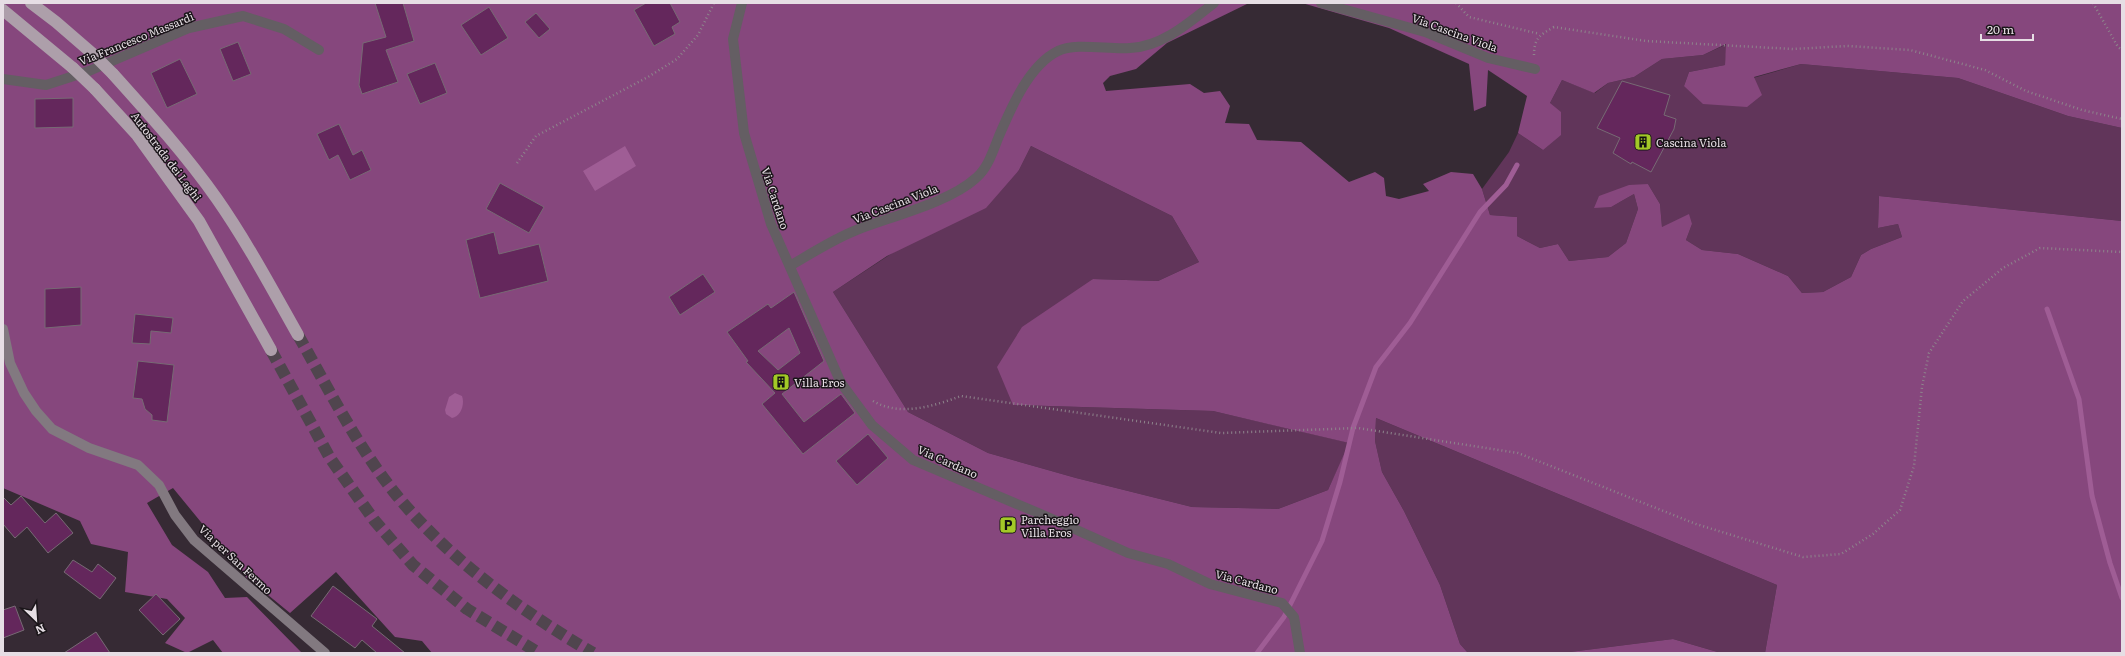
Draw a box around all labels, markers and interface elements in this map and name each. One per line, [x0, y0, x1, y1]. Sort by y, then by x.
street label: Via Francesco Massardi [76, 8, 196, 68]
street label: Via Cascina Viola [1410, 9, 1500, 55]
scale bar [1981, 16, 2033, 42]
text: 20 m [1987, 20, 2014, 38]
street label: Autostrada dei Laghi [128, 108, 206, 204]
building icon: Cascina Viola [1633, 132, 1653, 152]
place label: Cascina Viola [1656, 134, 1727, 150]
street label: Via Cardano [758, 165, 794, 231]
street label: Via Cascina Viola [850, 179, 940, 227]
building icon: Villa Eros [771, 372, 791, 392]
place label: Villa Eros [794, 374, 845, 390]
street label: Via Cardano [915, 441, 981, 481]
place label: Parcheggio Villa Eros [1021, 511, 1079, 540]
parking icon: Parcheggio Villa Eros [998, 515, 1018, 535]
street label: Via per San Fermo [196, 521, 276, 597]
street label: Via Cardano [1214, 565, 1280, 597]
north arrow [16, 600, 56, 640]
text: N [33, 621, 48, 639]

